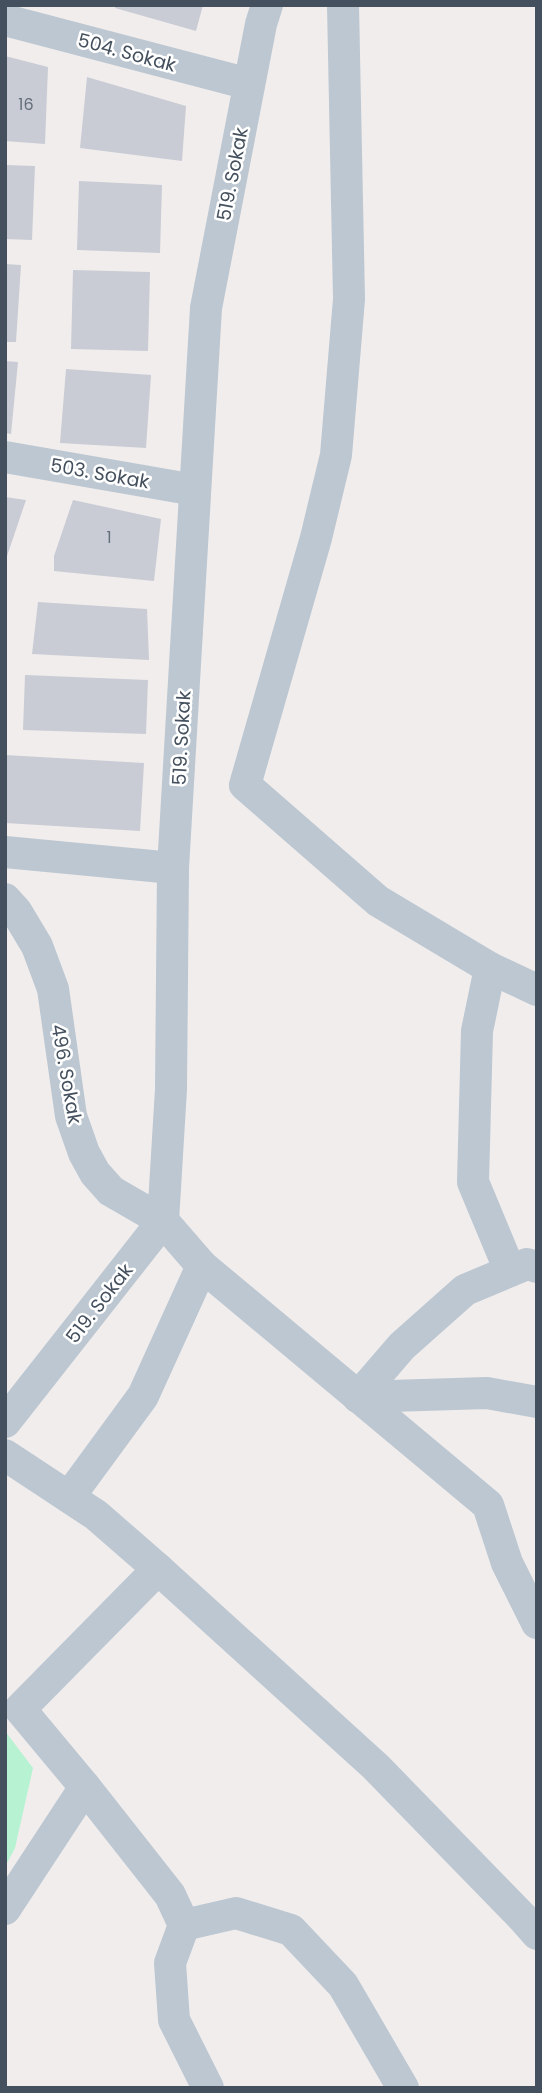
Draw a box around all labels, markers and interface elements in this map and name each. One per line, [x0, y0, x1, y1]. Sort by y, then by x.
street label: 504. Sokak [75, 26, 179, 79]
house number: 16 [18, 93, 34, 116]
street label: 519. Sokak [210, 125, 255, 223]
street label: 503. Sokak [48, 452, 152, 495]
house number: 1 [106, 526, 112, 549]
street label: 519. Sokak [166, 690, 197, 786]
street label: 496. Sokak [44, 1022, 89, 1126]
street label: 519. Sokak [60, 1257, 139, 1349]

